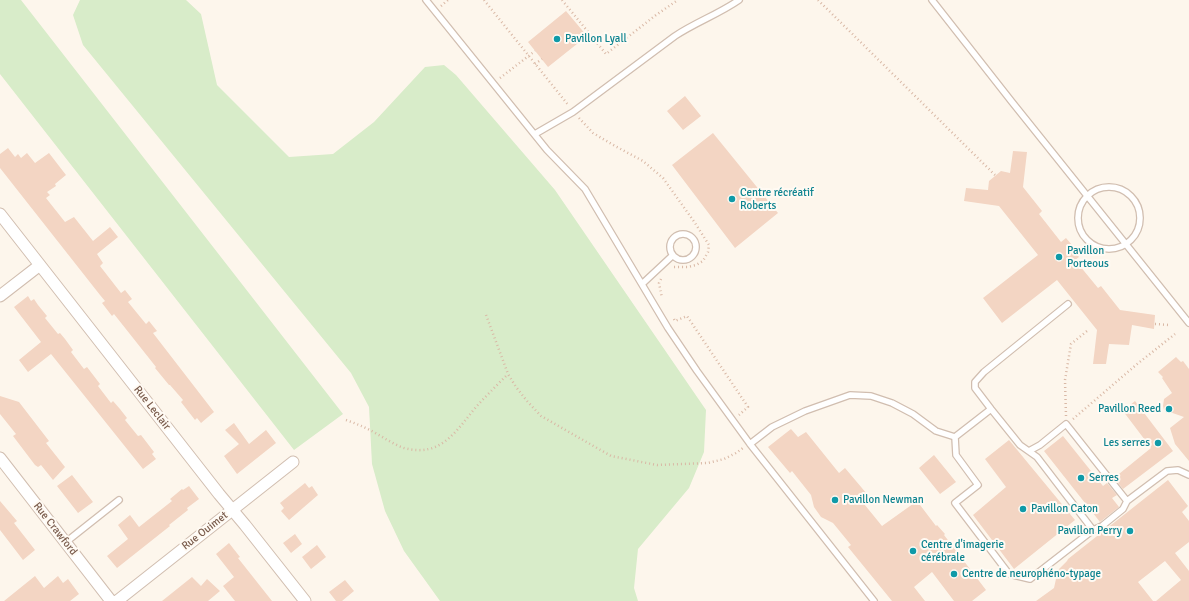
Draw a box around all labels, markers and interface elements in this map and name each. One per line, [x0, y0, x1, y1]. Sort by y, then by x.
place label: Pavillon Lyall [565, 32, 627, 46]
marker: Pavillon Lyall [552, 34, 562, 44]
place label: Centre récréatif Roberts [740, 186, 814, 212]
marker: Centre récréatif Roberts [727, 194, 737, 204]
place label: Pavillon Porteous [1067, 244, 1109, 270]
marker: Pavillon Porteous [1054, 252, 1064, 262]
street label: Rue Leclair [131, 383, 173, 433]
place label: Pavillon Reed [1098, 402, 1161, 416]
marker: Pavillon Reed [1164, 404, 1174, 414]
place label: Les serres [1103, 436, 1150, 450]
marker: Les serres [1153, 438, 1163, 448]
place label: Serres [1089, 471, 1119, 485]
marker: Serres [1076, 473, 1086, 483]
place label: Pavillon Newman [843, 493, 924, 507]
marker: Pavillon Newman [830, 495, 840, 505]
street label: Rue Crawford [30, 500, 80, 558]
place label: Pavillon Caton [1031, 502, 1098, 516]
marker: Pavillon Caton [1018, 504, 1028, 514]
street label: Rue Ouimet [179, 509, 231, 553]
place label: Pavillon Perry [1057, 524, 1122, 538]
marker: Pavillon Perry [1125, 526, 1135, 536]
place label: Centre d'imagerie cérébrale [921, 538, 1004, 564]
marker: Centre d'imagerie cérébrale [908, 546, 918, 556]
place label: Centre de neurophéno-typage [962, 567, 1101, 581]
marker: Centre de neurophéno-typage [949, 569, 959, 579]

